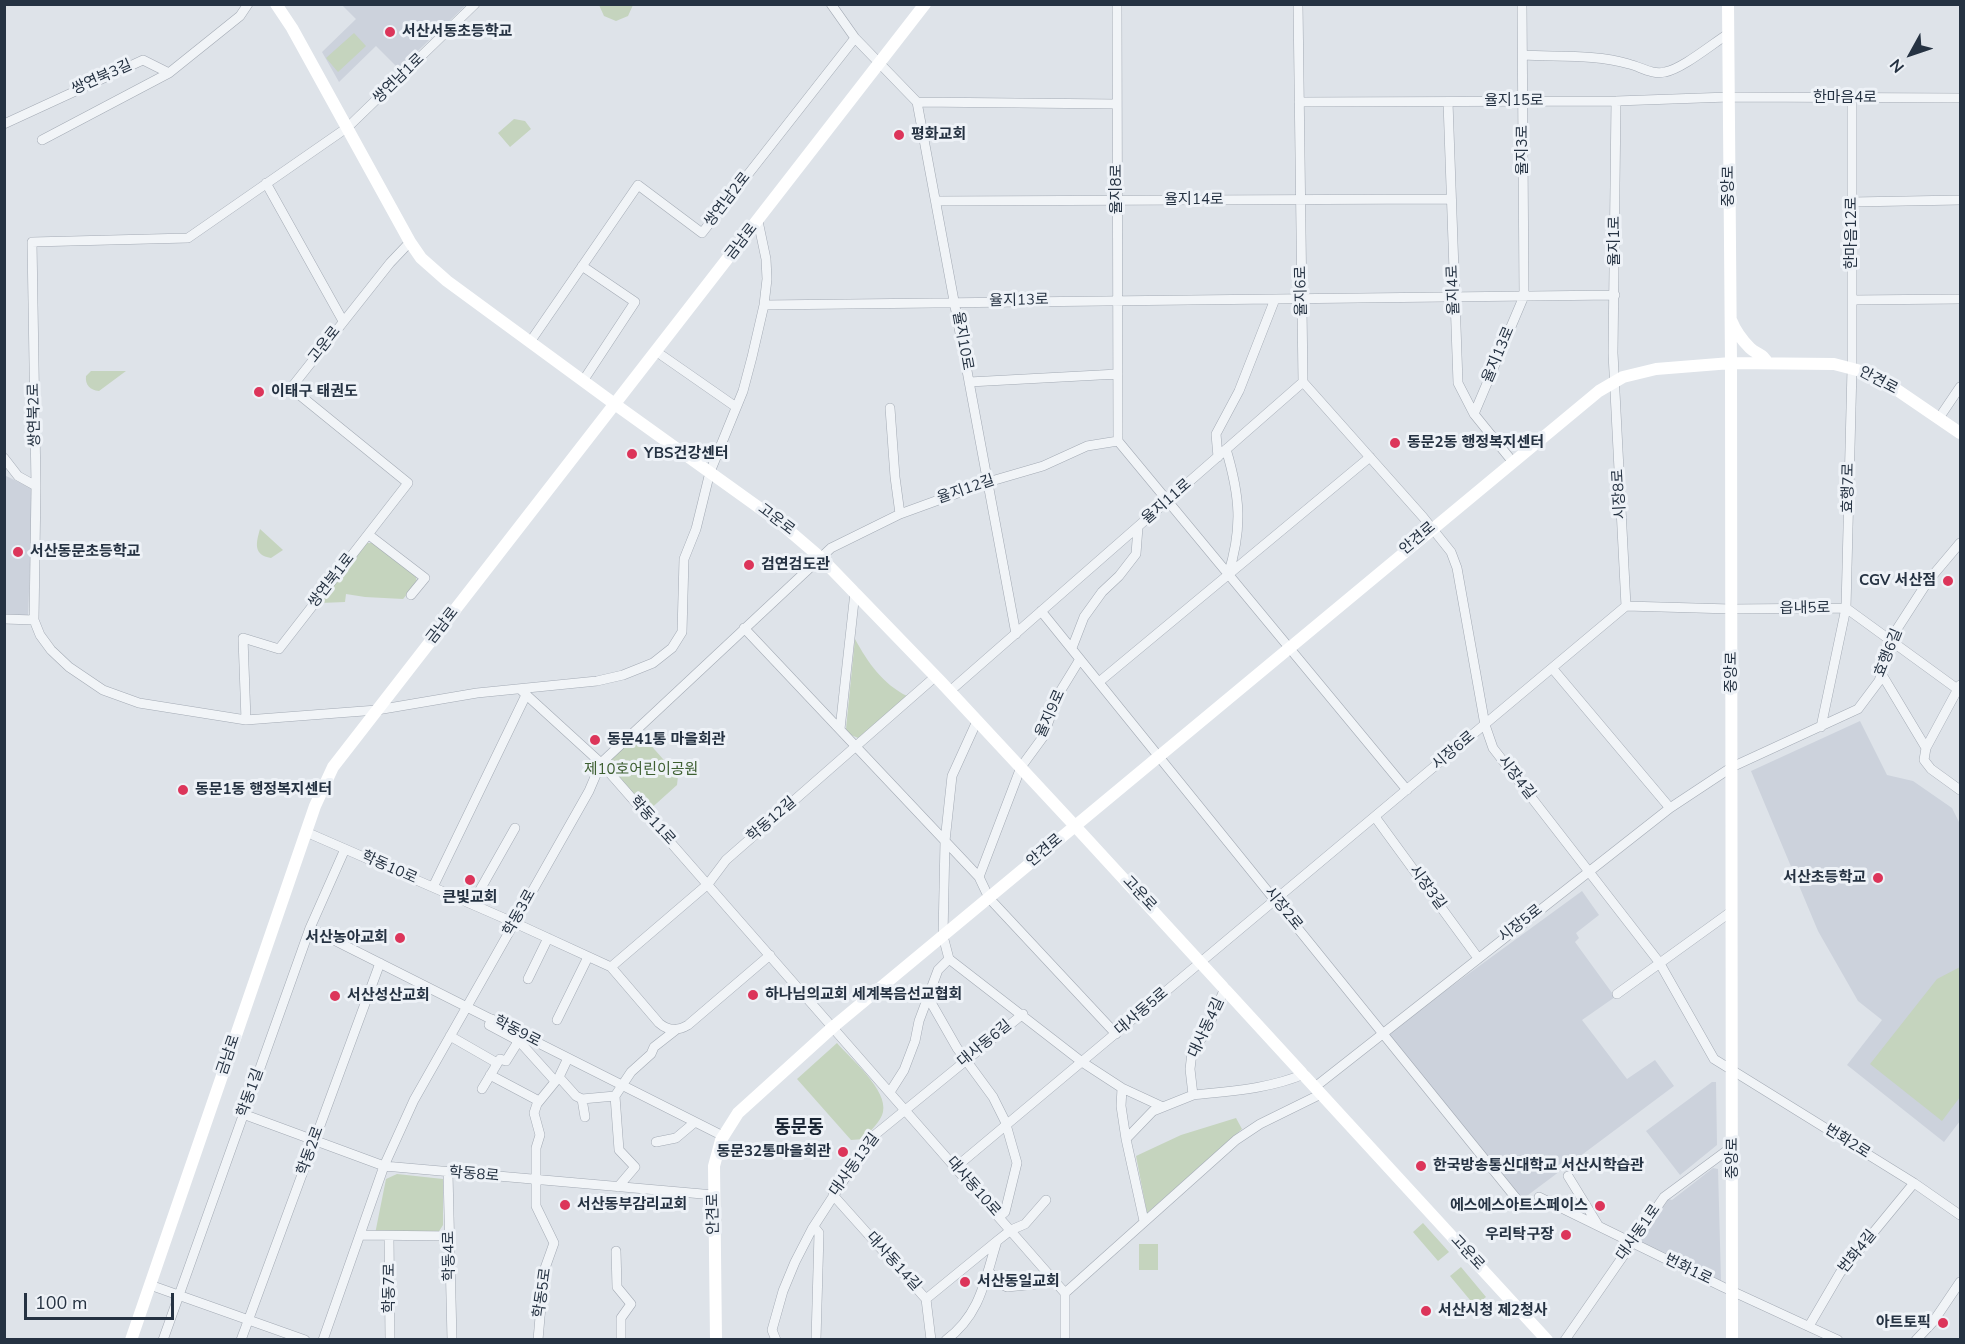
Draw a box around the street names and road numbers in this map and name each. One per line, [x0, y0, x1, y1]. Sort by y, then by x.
street label: 쌍연남1로 [370, 50, 428, 108]
street label: 쌍연북3길 [69, 57, 135, 99]
street label: 한마음4로 [1813, 89, 1877, 107]
street label: 율지15로 [1484, 92, 1544, 110]
street label: 율지3로 [1514, 125, 1532, 175]
street label: 율지8로 [1108, 164, 1126, 214]
street label: 중앙로 [1720, 165, 1738, 207]
street label: 쌍연남2로 [701, 169, 755, 231]
street label: 율지14로 [1164, 191, 1224, 209]
street label: 한마음12로 [1843, 196, 1861, 270]
street label: 율지1로 [1606, 216, 1624, 266]
street label: 금남로 [722, 220, 762, 264]
street label: 율지4로 [1444, 265, 1464, 315]
street label: 율지6로 [1293, 266, 1311, 316]
street label: 율지13로 [989, 291, 1049, 311]
street label: 율지10로 [948, 310, 976, 372]
street label: 고운로 [305, 323, 345, 367]
street label: 율지13로 [1479, 324, 1519, 386]
street label: 안견로 [1855, 363, 1901, 399]
street label: 쌍연북2로 [25, 383, 45, 447]
street label: 효행7로 [1840, 463, 1858, 513]
street label: 시장8로 [1610, 468, 1630, 520]
street label: 율지12길 [935, 472, 997, 508]
street label: 율지11로 [1139, 476, 1195, 528]
street label: 고운로 [754, 500, 798, 540]
street label: 안견로 [1396, 519, 1440, 559]
street label: 쌍연북1로 [305, 550, 359, 612]
street label: 읍내5로 [1780, 600, 1830, 618]
street label: 금남로 [423, 604, 463, 648]
street label: 효행6길 [1871, 626, 1907, 680]
street label: 중앙로 [1723, 651, 1741, 693]
street label: 율지9로 [1033, 687, 1069, 741]
street label: 시장6로 [1429, 728, 1479, 774]
street label: 시장4길 [1493, 753, 1539, 803]
street label: 학동11로 [625, 793, 679, 849]
street label: 학동12길 [744, 794, 800, 846]
street label: 안견로 [1023, 831, 1067, 871]
street label: 학동10로 [358, 848, 420, 888]
street label: 시장3길 [1405, 862, 1449, 914]
street label: 고운로 [1118, 873, 1160, 915]
street label: 시장2로 [1260, 884, 1306, 934]
street label: 학동3로 [500, 887, 540, 939]
street label: 시장5로 [1496, 901, 1546, 947]
street label: 대사동5로 [1112, 984, 1172, 1040]
street label: 대사동4길 [1185, 995, 1229, 1061]
street label: 학동9로 [490, 1013, 544, 1051]
street label: 대사동6길 [954, 1017, 1016, 1071]
street label: 금남로 [214, 1032, 244, 1078]
street label: 학동1길 [234, 1066, 268, 1120]
street label: 번화2로 [1821, 1121, 1873, 1163]
street label: 학동2로 [294, 1124, 328, 1178]
street label: 대사동13길 [826, 1130, 884, 1200]
street label: 중앙로 [1724, 1137, 1742, 1179]
street label: 대사동10로 [942, 1153, 1004, 1221]
street label: 학동8로 [448, 1164, 500, 1186]
street label: 안견로 [705, 1193, 723, 1235]
street label: 대사동1로 [1613, 1202, 1665, 1264]
street label: 번화4길 [1835, 1227, 1881, 1277]
street label: 대사동14길 [862, 1229, 924, 1295]
street label: 학동4로 [441, 1231, 459, 1281]
street label: 고운로 [1446, 1232, 1488, 1274]
street label: 번화1로 [1661, 1251, 1715, 1289]
street label: 학동7로 [381, 1263, 399, 1313]
street label: 학동5로 [531, 1267, 555, 1319]

